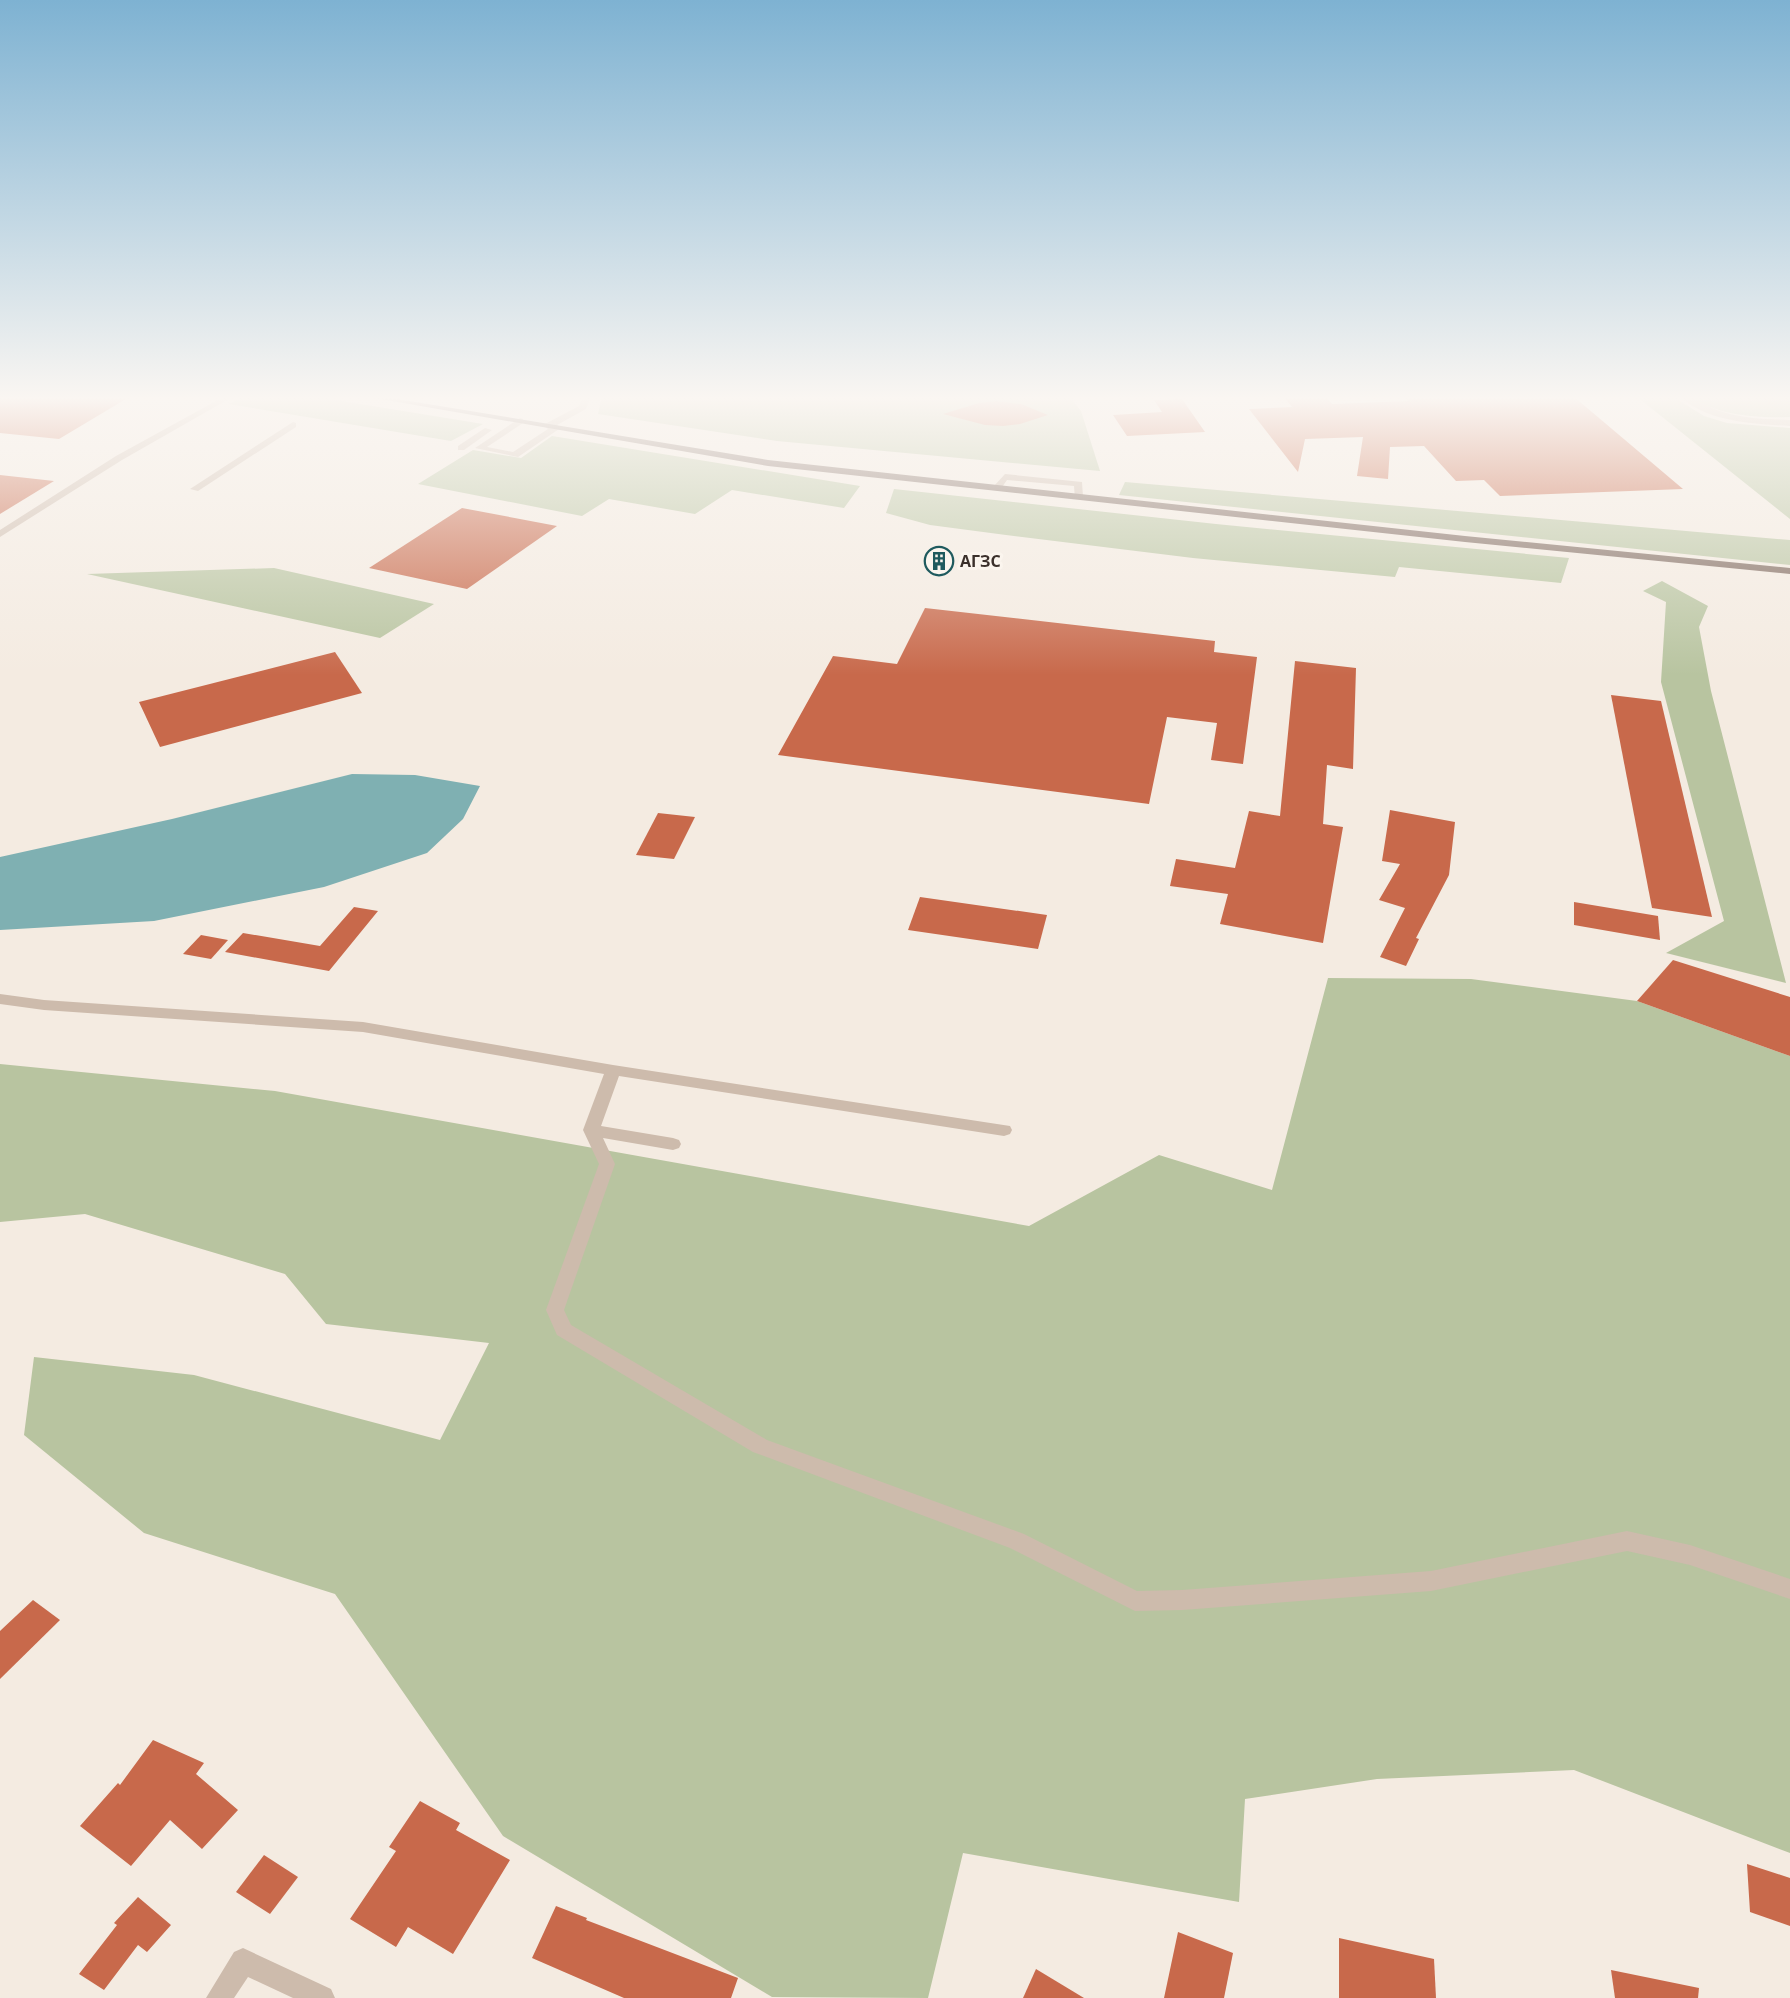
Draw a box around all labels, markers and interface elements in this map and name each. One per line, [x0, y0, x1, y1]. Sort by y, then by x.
building icon: АГЗС [923, 545, 955, 577]
place label: АГЗС [960, 550, 1001, 572]

